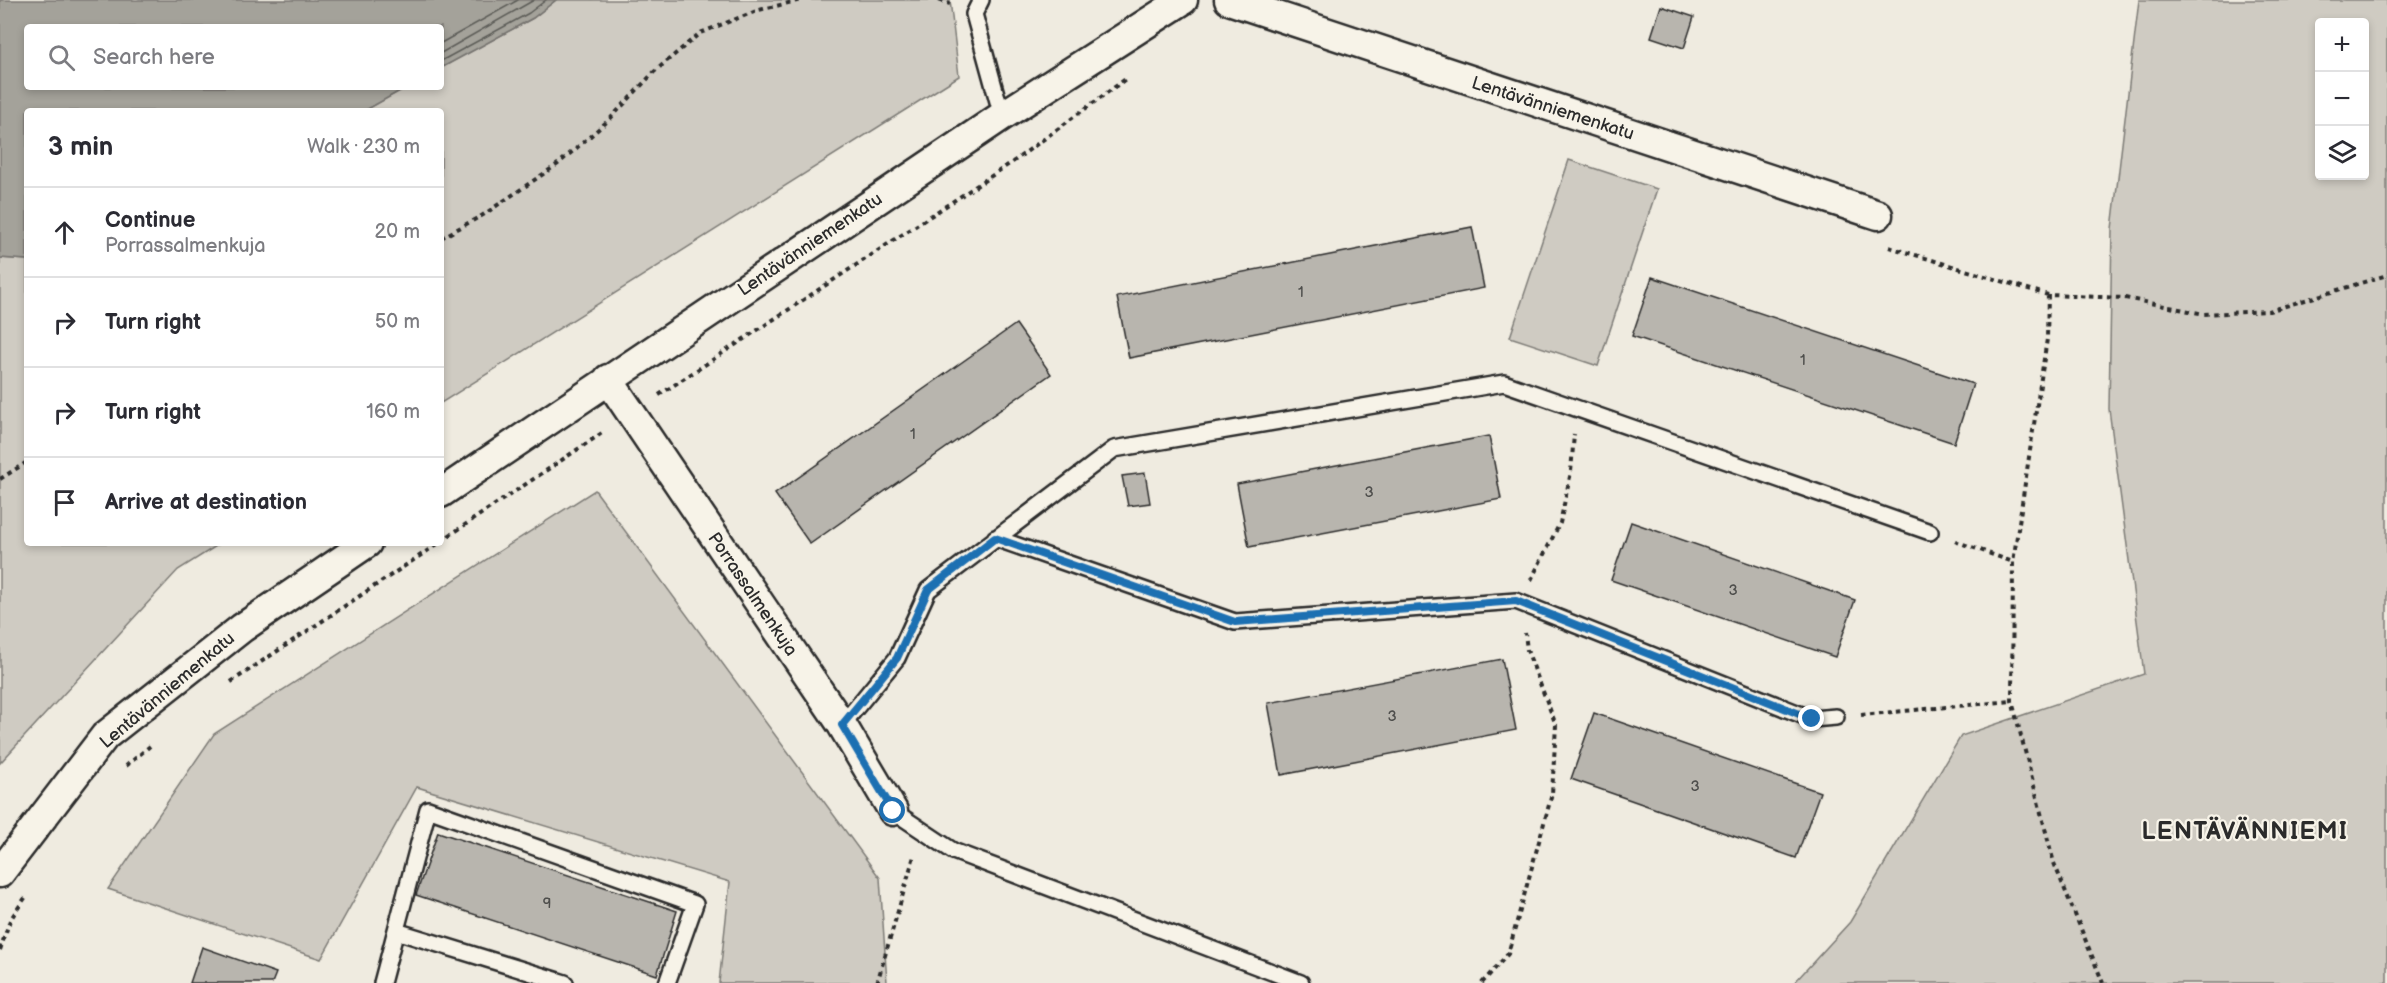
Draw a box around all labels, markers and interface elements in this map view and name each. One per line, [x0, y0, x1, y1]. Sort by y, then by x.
map controls [2315, 18, 2369, 180]
button: + [2315, 18, 2369, 72]
search box [24, 24, 444, 90]
icon: search [45, 41, 78, 74]
text: Search here [93, 44, 215, 71]
street label: Lentävänniemenkatu [1469, 72, 1637, 145]
button: − [2315, 72, 2369, 126]
button: layers [2315, 126, 2369, 180]
text: 3 min [48, 132, 113, 163]
text: Walk · 230 m [307, 135, 420, 159]
street label: Lentävänniemenkatu [734, 188, 886, 301]
text: Continue [105, 207, 195, 234]
icon: ahead [48, 216, 81, 249]
text: 20 m [375, 220, 420, 244]
text: Porrassalmenkuja [105, 234, 266, 258]
house number: 1 [1298, 283, 1304, 302]
icon: right [48, 306, 81, 339]
text: Turn right [105, 309, 201, 336]
text: 50 m [375, 310, 420, 334]
house number: 1 [1800, 351, 1806, 370]
icon: right [48, 396, 81, 429]
text: Turn right [105, 399, 201, 426]
text: 160 m [366, 400, 420, 424]
house number: 1 [910, 425, 916, 444]
house number: 3 [1364, 483, 1374, 502]
icon: arrive [48, 486, 81, 519]
text: Arrive at destination [105, 489, 307, 516]
street label: Porrassalmenkuja [703, 528, 802, 660]
house number: 3 [1728, 581, 1738, 600]
street label: Lentävänniemenkatu [96, 628, 239, 753]
route end [1798, 705, 1824, 731]
house number: 3 [1387, 707, 1397, 726]
house number: 3 [1690, 777, 1700, 796]
route start [879, 797, 905, 823]
district label: LENTÄVÄNNIEMI [2141, 816, 2349, 846]
house number: 9 [543, 894, 551, 913]

